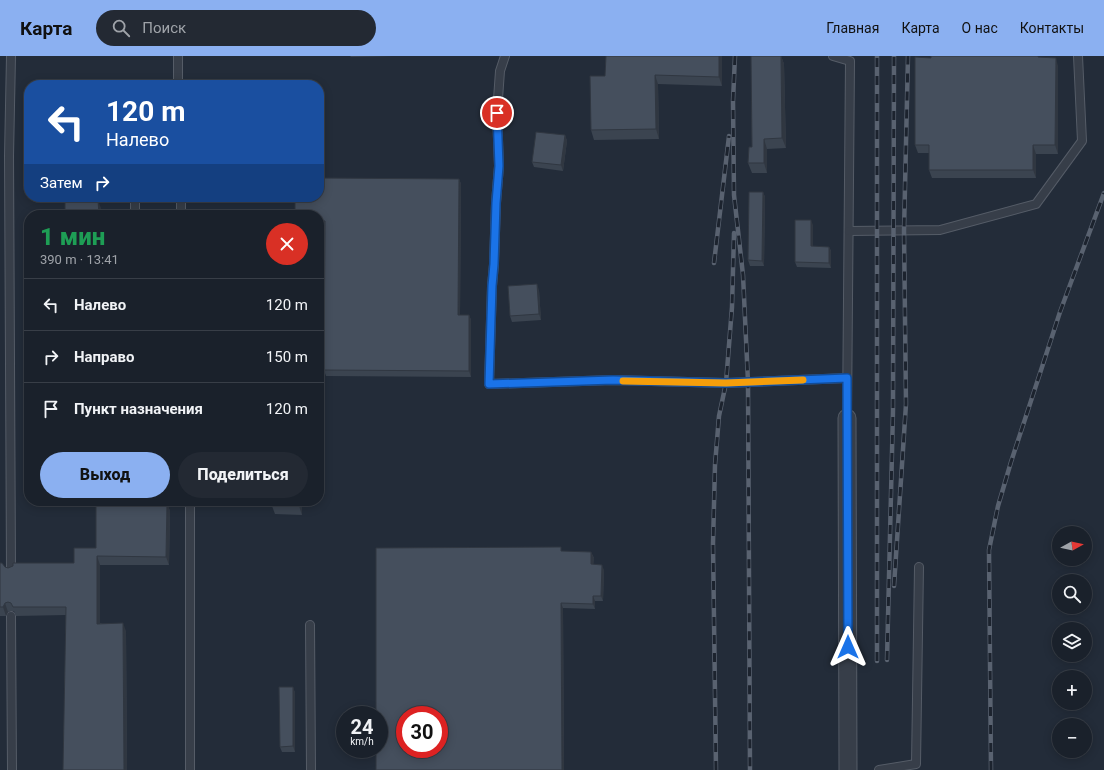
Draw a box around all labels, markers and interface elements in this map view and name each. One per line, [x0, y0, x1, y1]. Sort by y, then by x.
search box [96, 10, 376, 46]
text: Карта [20, 17, 72, 40]
icon: search [110, 17, 132, 39]
text: Поиск [142, 19, 186, 37]
text: Главная [826, 20, 879, 36]
text: Карта [901, 20, 940, 36]
text: О нас [962, 20, 998, 36]
text: Контакты [1020, 20, 1084, 36]
text: 120 m [106, 95, 185, 128]
icon: left [40, 96, 92, 148]
pin [480, 96, 514, 130]
icon: arrive [486, 102, 508, 124]
text: Налево [106, 129, 169, 150]
icon: right [91, 172, 113, 194]
text: Затем [40, 174, 83, 192]
text: 1 мин [40, 223, 105, 251]
button: close [266, 223, 308, 265]
text: 390 m · 13:41 [40, 252, 119, 267]
icon: left [40, 294, 62, 316]
text: Налево [74, 296, 126, 314]
text: 120 m [266, 296, 308, 314]
icon: right [40, 346, 62, 368]
text: Направо [74, 348, 135, 366]
text: 150 m [266, 348, 308, 366]
icon: arrive [40, 398, 62, 420]
text: Пункт назначения [74, 400, 203, 418]
text: 120 m [266, 400, 308, 418]
button: Выход [40, 452, 170, 498]
button: Поделиться [178, 452, 308, 498]
north arrow [1052, 526, 1092, 566]
map controls [1052, 526, 1092, 758]
button: search [1052, 574, 1092, 614]
button: layers [1052, 622, 1092, 662]
position arrow [827, 626, 869, 668]
button: + [1052, 670, 1092, 710]
speed limit sign: 30 [396, 706, 448, 758]
text: 24 [351, 715, 373, 739]
button: − [1052, 718, 1092, 758]
text: km/h [350, 736, 374, 747]

